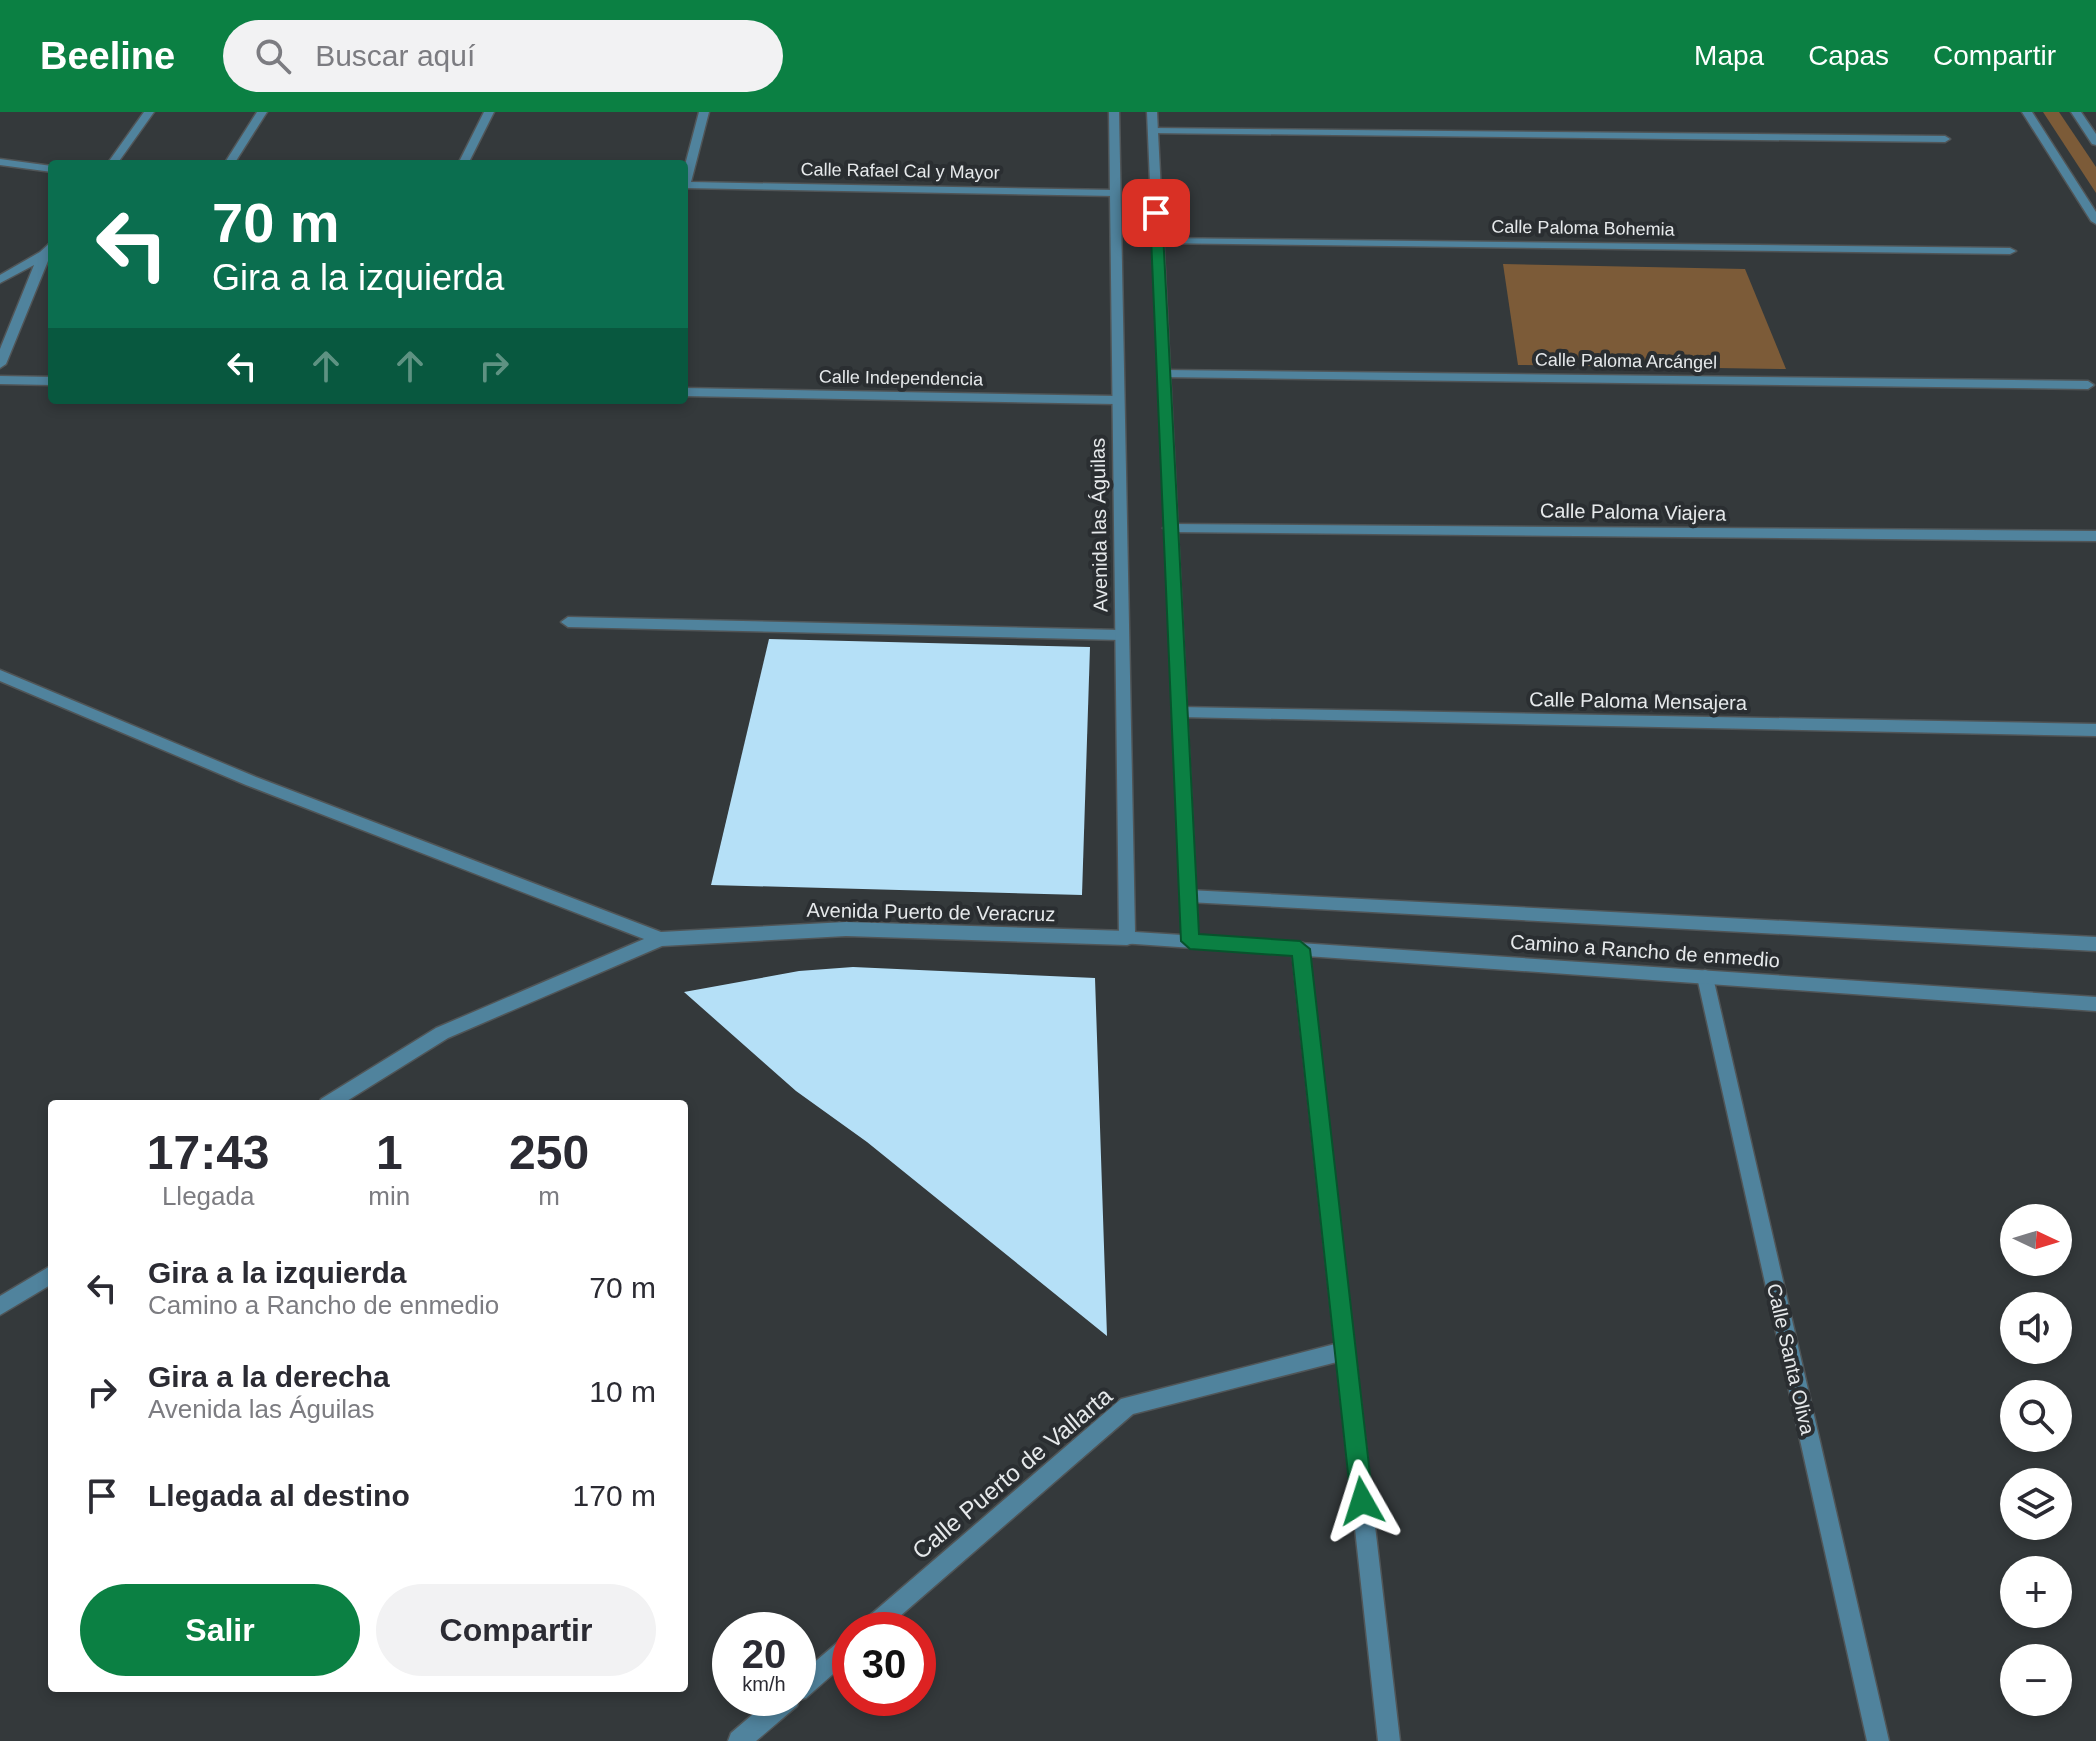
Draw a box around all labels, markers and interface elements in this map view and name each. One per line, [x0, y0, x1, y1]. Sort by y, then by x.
search box [223, 20, 783, 92]
icon: search [251, 34, 295, 78]
text: Beeline [40, 35, 175, 77]
text: Buscar aquí [315, 39, 475, 72]
text: Mapa [1694, 40, 1764, 71]
text: Capas [1808, 40, 1889, 71]
text: Compartir [1933, 40, 2056, 71]
street label: Calle Rafael Cal y Mayor [800, 159, 1000, 183]
pin [1122, 179, 1190, 247]
text: 70 m [212, 191, 340, 254]
icon: arrive [1134, 191, 1178, 235]
icon: left [80, 192, 184, 296]
street label: Calle Paloma Bohemia [1491, 216, 1676, 240]
text: Gira a la izquierda [212, 257, 504, 298]
icon: left [220, 344, 264, 388]
icon: ahead [304, 344, 348, 388]
icon: ahead [388, 344, 432, 388]
icon: right [472, 344, 516, 388]
street label: Calle Paloma Arcángel [1535, 349, 1717, 373]
street label: Calle Independencia [819, 367, 984, 389]
street label: Avenida las Águilas [1086, 438, 1112, 612]
street label: Calle Paloma Viajera [1540, 499, 1727, 525]
street label: Calle Paloma Mensajera [1529, 688, 1748, 714]
street label: Avenida Puerto de Veracruz [806, 899, 1056, 925]
street label: Camino a Rancho de enmedio [1509, 931, 1781, 971]
text: 17:43 [147, 1126, 270, 1179]
text: 1 [376, 1126, 403, 1179]
text: 250 [509, 1126, 589, 1179]
text: Llegada [162, 1181, 254, 1211]
text: min [368, 1181, 410, 1211]
text: m [538, 1181, 560, 1211]
north arrow [2000, 1204, 2072, 1276]
map controls [2000, 1204, 2072, 1716]
text: Gira a la izquierda [148, 1256, 406, 1289]
icon: left [80, 1266, 124, 1310]
text: 70 m [589, 1271, 656, 1304]
street label: Calle Santa Oliva [1763, 1281, 1819, 1438]
text: Camino a Rancho de enmedio [148, 1290, 499, 1320]
button: sound [2000, 1292, 2072, 1364]
text: Gira a la derecha [148, 1360, 390, 1393]
icon: right [80, 1370, 124, 1414]
text: 10 m [589, 1375, 656, 1408]
button: search [2000, 1380, 2072, 1452]
street label: Calle Puerto de Vallarta [907, 1381, 1118, 1564]
text: Avenida las Águilas [148, 1394, 374, 1424]
position arrow [1320, 1459, 1404, 1543]
button: layers [2000, 1468, 2072, 1540]
icon: arrive [80, 1474, 124, 1518]
text: Llegada al destino [148, 1479, 410, 1512]
text: 170 m [573, 1479, 656, 1512]
button: + [2000, 1556, 2072, 1628]
button: Salir [80, 1584, 360, 1676]
button: Compartir [376, 1584, 656, 1676]
speed limit sign: 30 [832, 1612, 936, 1716]
text: 20 [742, 1632, 786, 1676]
button: − [2000, 1644, 2072, 1716]
text: km/h [742, 1673, 786, 1695]

